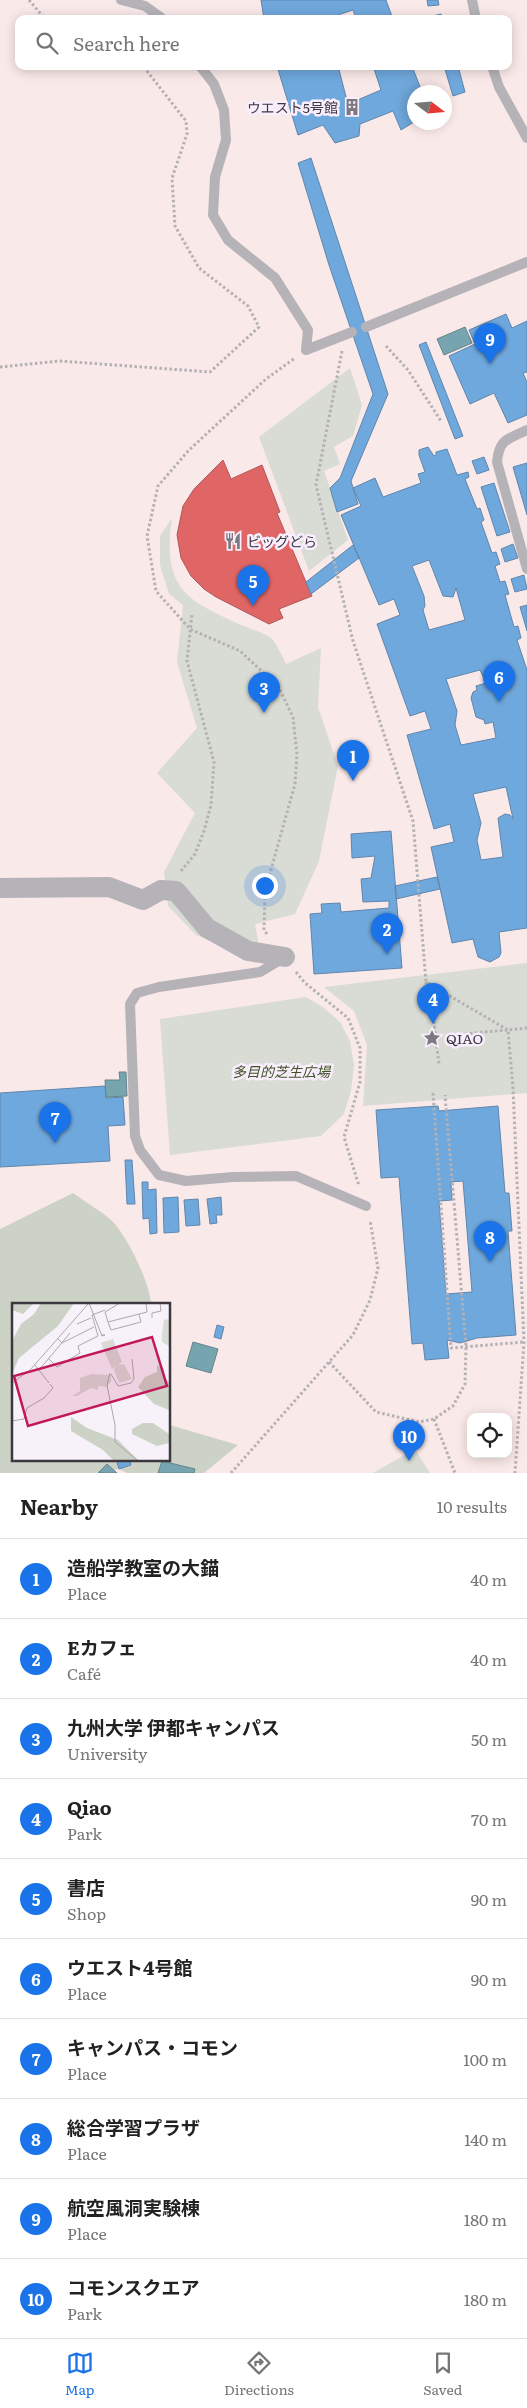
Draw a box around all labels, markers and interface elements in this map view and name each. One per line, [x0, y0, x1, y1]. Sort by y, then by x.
search box [15, 15, 512, 70]
icon: search [33, 29, 61, 57]
text: Search here [73, 29, 180, 57]
north arrow [407, 85, 452, 130]
place label: ウエスト5号館 [247, 97, 338, 117]
building icon: ウエスト5号館 [342, 97, 362, 117]
pin: 9 [474, 323, 506, 364]
restaurant icon: ビッグどら [223, 531, 243, 551]
place label: ビッグどら [247, 531, 317, 551]
pin: 5 [237, 565, 269, 606]
pin: 6 [483, 661, 515, 702]
pin: 3 [248, 672, 280, 713]
pin: 1 [337, 740, 369, 781]
your location [252, 873, 278, 899]
pin: 2 [371, 913, 403, 954]
pin: 4 [417, 983, 449, 1024]
place icon: QIAO [422, 1028, 442, 1048]
place label: QIAO [446, 1028, 483, 1048]
park label: 多目的芝生広場 [232, 1061, 332, 1081]
pin: 7 [39, 1102, 71, 1143]
pin: 8 [474, 1221, 506, 1262]
inset map [12, 1303, 170, 1460]
map controls [467, 1413, 512, 1458]
button: locate [467, 1413, 512, 1458]
pin: 10 [393, 1420, 425, 1461]
text: Nearby [20, 1490, 98, 1521]
text: 10 results [437, 1494, 507, 1518]
text: 造船学教室の大錨 [67, 1553, 219, 1581]
text: 1 [33, 1567, 39, 1591]
text: 40 m [470, 1567, 507, 1591]
text: Place [67, 1581, 107, 1605]
text: Eカフェ [67, 1633, 137, 1661]
text: 2 [32, 1647, 40, 1671]
text: 40 m [470, 1647, 507, 1671]
text: Café [67, 1661, 101, 1685]
text: 九州大学 伊都キャンパス [67, 1713, 280, 1741]
text: 3 [32, 1727, 40, 1751]
text: 50 m [471, 1727, 507, 1751]
text: University [67, 1741, 148, 1765]
text: Qiao [67, 1793, 112, 1821]
text: 4 [31, 1807, 41, 1831]
text: 70 m [471, 1807, 507, 1831]
text: Park [67, 1821, 102, 1845]
text: 書店 [67, 1873, 105, 1901]
text: 5 [32, 1887, 40, 1911]
text: 90 m [471, 1887, 507, 1911]
text: Shop [67, 1901, 106, 1925]
text: ウエスト4号館 [67, 1953, 192, 1981]
text: 6 [31, 1967, 41, 1991]
text: 90 m [471, 1967, 507, 1991]
text: Place [67, 1981, 107, 2005]
text: キャンパス・コモン [67, 2033, 238, 2061]
text: 7 [32, 2047, 40, 2071]
text: 100 m [463, 2047, 507, 2071]
text: Place [67, 2061, 107, 2085]
text: 総合学習プラザ [67, 2113, 200, 2141]
text: 8 [31, 2127, 41, 2151]
text: 140 m [464, 2127, 507, 2151]
text: Place [67, 2141, 107, 2165]
text: 航空風洞実験棟 [67, 2193, 200, 2221]
text: 9 [31, 2207, 41, 2231]
text: 180 m [464, 2207, 507, 2231]
text: Place [67, 2221, 107, 2245]
text: コモンスクエア [67, 2273, 200, 2301]
text: 10 [28, 2287, 44, 2311]
text: 180 m [464, 2287, 507, 2311]
text: Park [67, 2301, 102, 2325]
tab: Map [65, 2349, 95, 2399]
tab: Directions [224, 2349, 294, 2399]
tab: Saved [423, 2349, 462, 2399]

